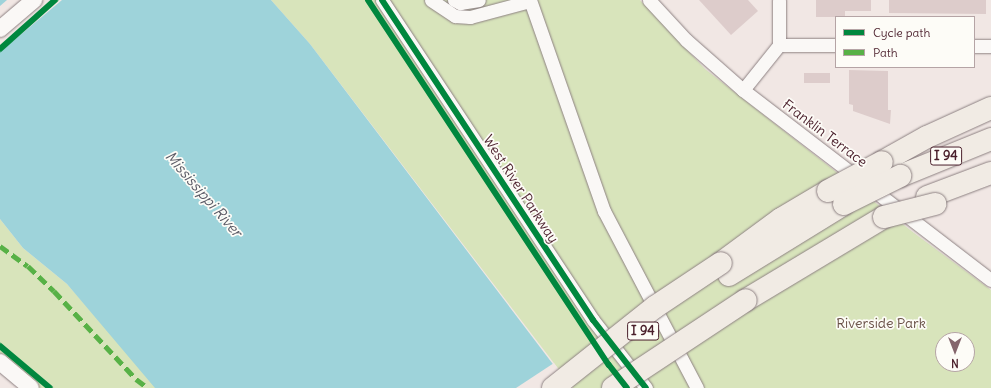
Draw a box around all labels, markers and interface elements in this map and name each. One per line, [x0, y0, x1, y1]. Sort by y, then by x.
legend [835, 16, 975, 68]
text: Cycle path [873, 25, 930, 40]
text: Path [873, 45, 898, 60]
street label: Franklin Terrace [779, 96, 871, 170]
street label: West River Parkway [480, 132, 562, 246]
road number: I 94 [930, 145, 962, 167]
water label: Mississippi River [162, 147, 246, 241]
park label: Riverside Park [836, 315, 926, 331]
road number: I 94 [627, 320, 659, 342]
north arrow [935, 332, 975, 372]
text: N [951, 356, 959, 370]

